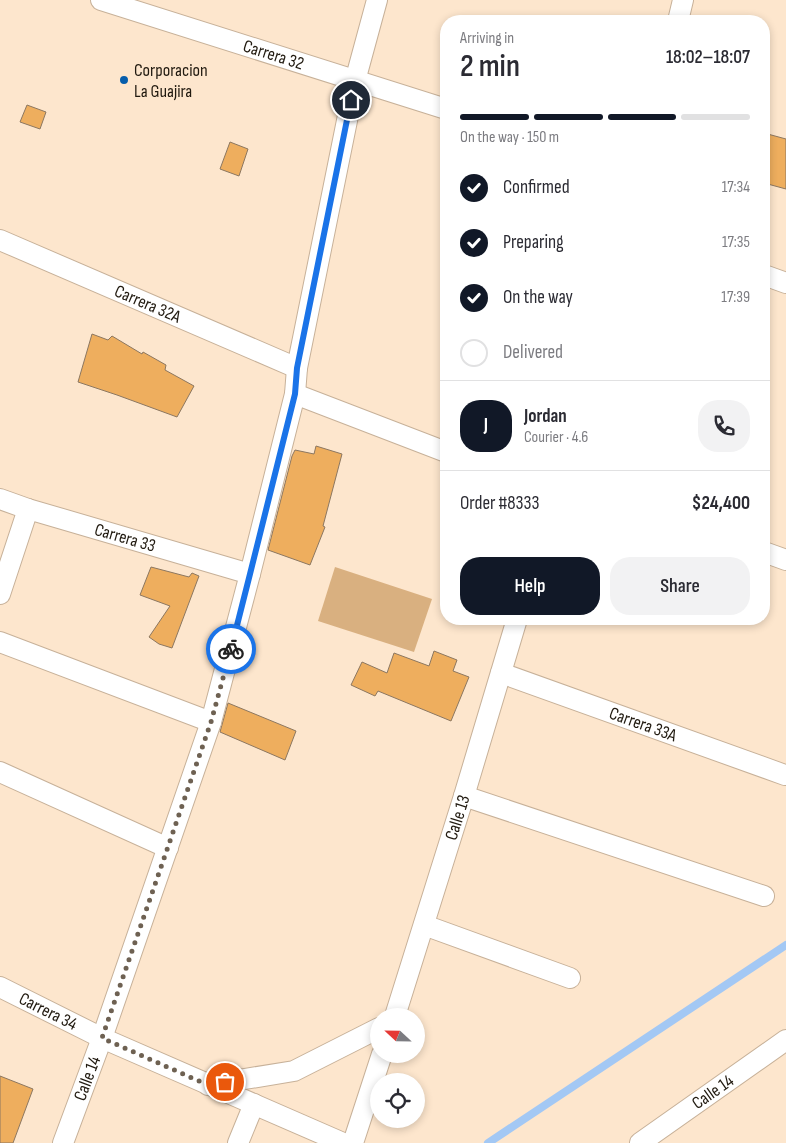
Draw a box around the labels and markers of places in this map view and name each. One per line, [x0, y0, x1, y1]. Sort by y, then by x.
place label: Corporacion La Guajira [134, 60, 208, 102]
marker: Corporacion La Guajira [118, 74, 130, 86]
pin [330, 79, 372, 121]
pin [204, 1061, 246, 1103]

